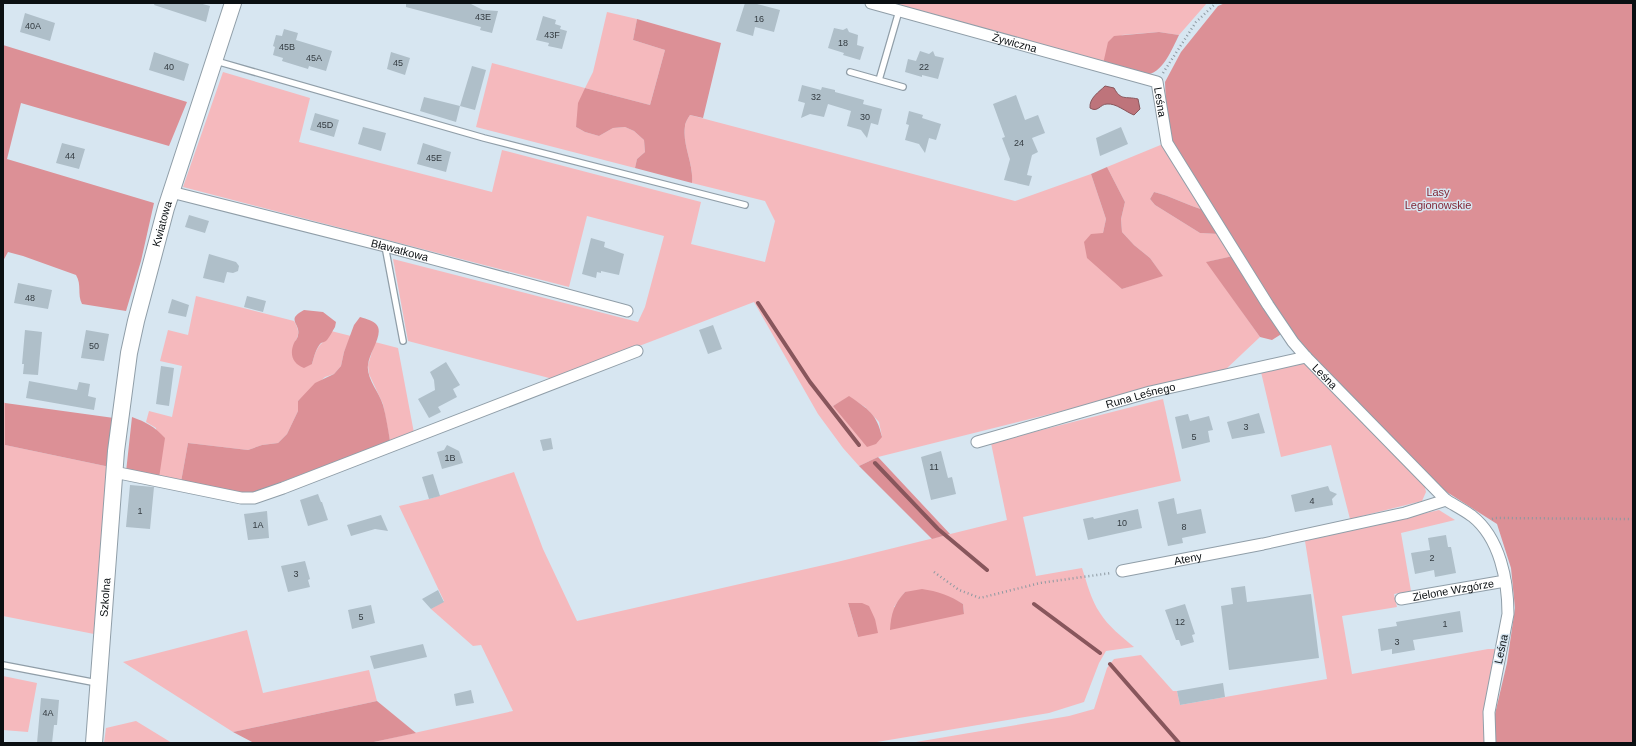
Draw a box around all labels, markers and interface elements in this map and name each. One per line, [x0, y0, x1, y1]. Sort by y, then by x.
house number: 43E [475, 12, 491, 22]
house number: 16 [754, 14, 764, 24]
house number: 40A [25, 21, 41, 31]
house number: 43F [544, 30, 560, 40]
street label: Żywiczna [991, 31, 1039, 55]
house number: 18 [838, 38, 848, 48]
house number: 45B [279, 42, 295, 52]
house number: 45A [306, 53, 322, 63]
house number: 45 [393, 58, 403, 68]
house number: 40 [164, 62, 174, 72]
house number: 22 [919, 62, 929, 72]
street label: Leśna [1152, 86, 1169, 119]
house number: 32 [811, 92, 821, 102]
house number: 30 [860, 112, 870, 122]
house number: 45D [317, 120, 334, 130]
house number: 24 [1014, 138, 1024, 148]
house number: 44 [65, 151, 75, 161]
house number: 45E [426, 153, 442, 163]
park label: Lasy Legionowskie [1405, 186, 1471, 211]
street label: Kwiatowa [150, 198, 174, 248]
street label: Bławatkowa [370, 237, 431, 264]
house number: 48 [25, 293, 35, 303]
house number: 50 [89, 341, 99, 351]
street label: Leśna [1310, 361, 1340, 392]
street label: Runa Leśnego [1104, 381, 1176, 411]
house number: 3 [1243, 422, 1249, 432]
house number: 5 [1191, 432, 1197, 442]
house number: 1B [444, 453, 456, 463]
house number: 11 [929, 462, 939, 472]
house number: 4 [1309, 496, 1315, 506]
house number: 1 [137, 506, 143, 516]
house number: 10 [1117, 518, 1127, 528]
house number: 1A [252, 520, 264, 530]
house number: 8 [1181, 522, 1187, 532]
street label: Ateny [1173, 550, 1203, 567]
house number: 2 [1429, 553, 1435, 563]
house number: 3 [293, 569, 299, 579]
street label: Szkolna [98, 577, 112, 617]
street label: Zielone Wzgórze [1411, 577, 1495, 603]
house number: 5 [358, 612, 364, 622]
house number: 12 [1175, 617, 1185, 627]
house number: 1 [1442, 619, 1448, 629]
street label: Leśna [1492, 632, 1510, 665]
house number: 3 [1394, 637, 1400, 647]
house number: 4A [42, 708, 54, 718]

